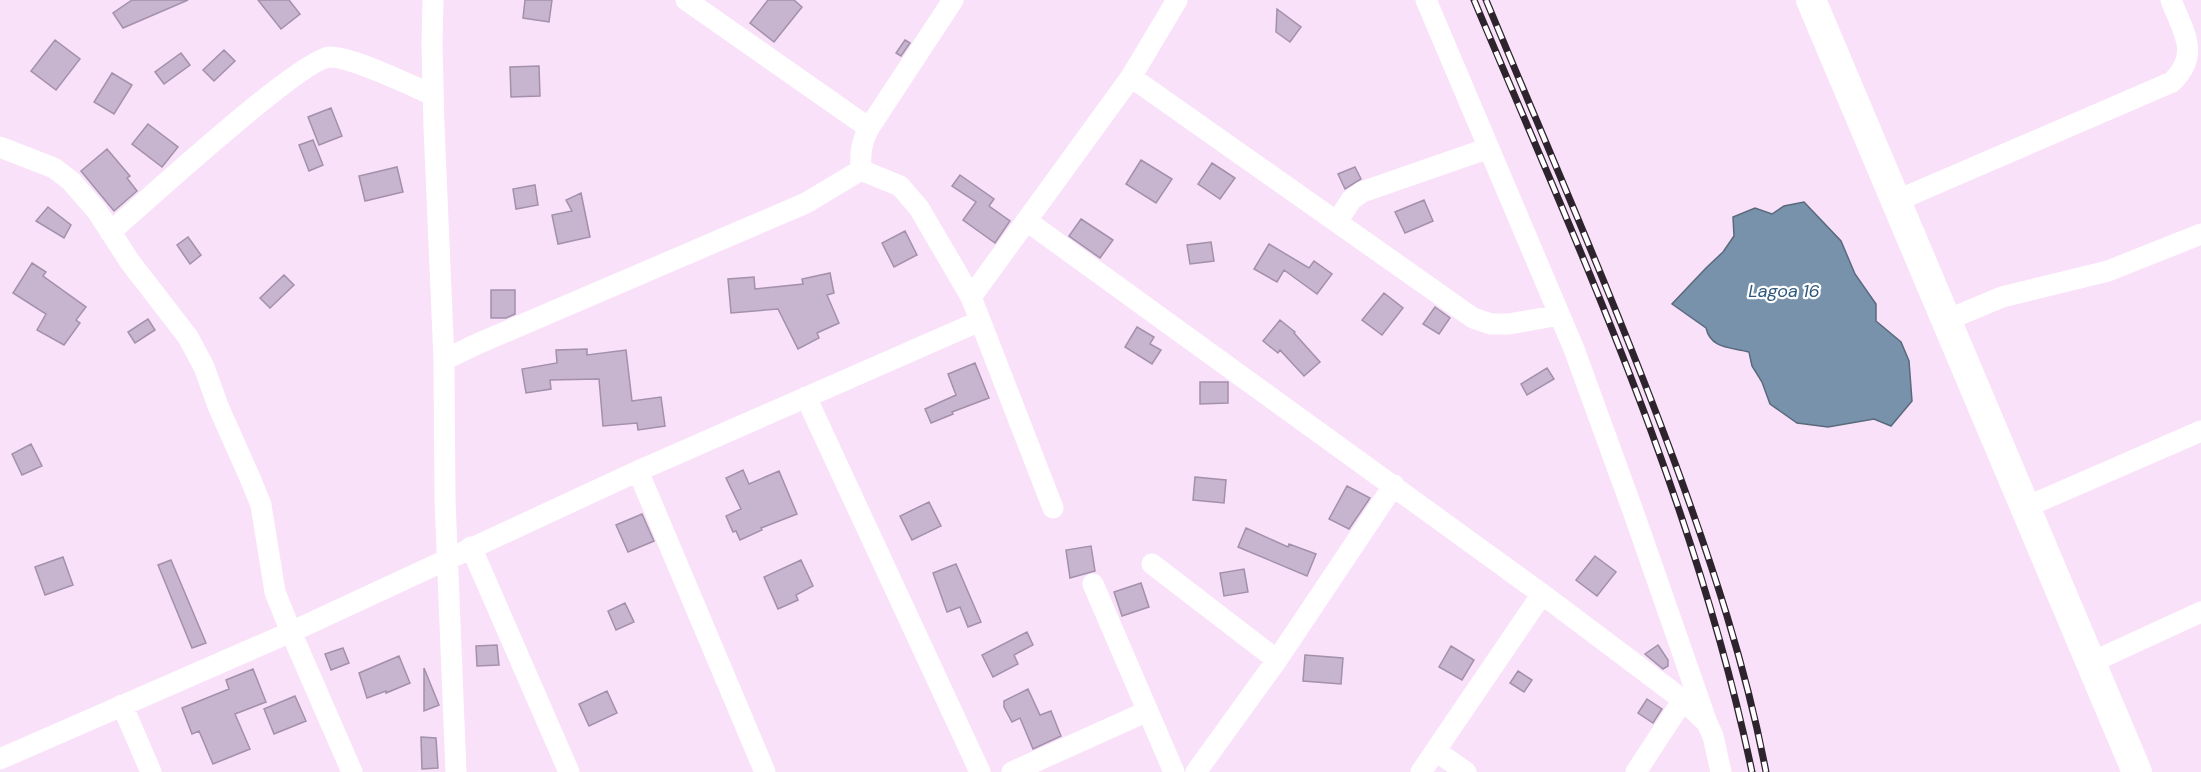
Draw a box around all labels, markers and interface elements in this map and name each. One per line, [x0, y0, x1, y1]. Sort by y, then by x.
water label: Lagoa 16 [1748, 279, 1820, 303]

